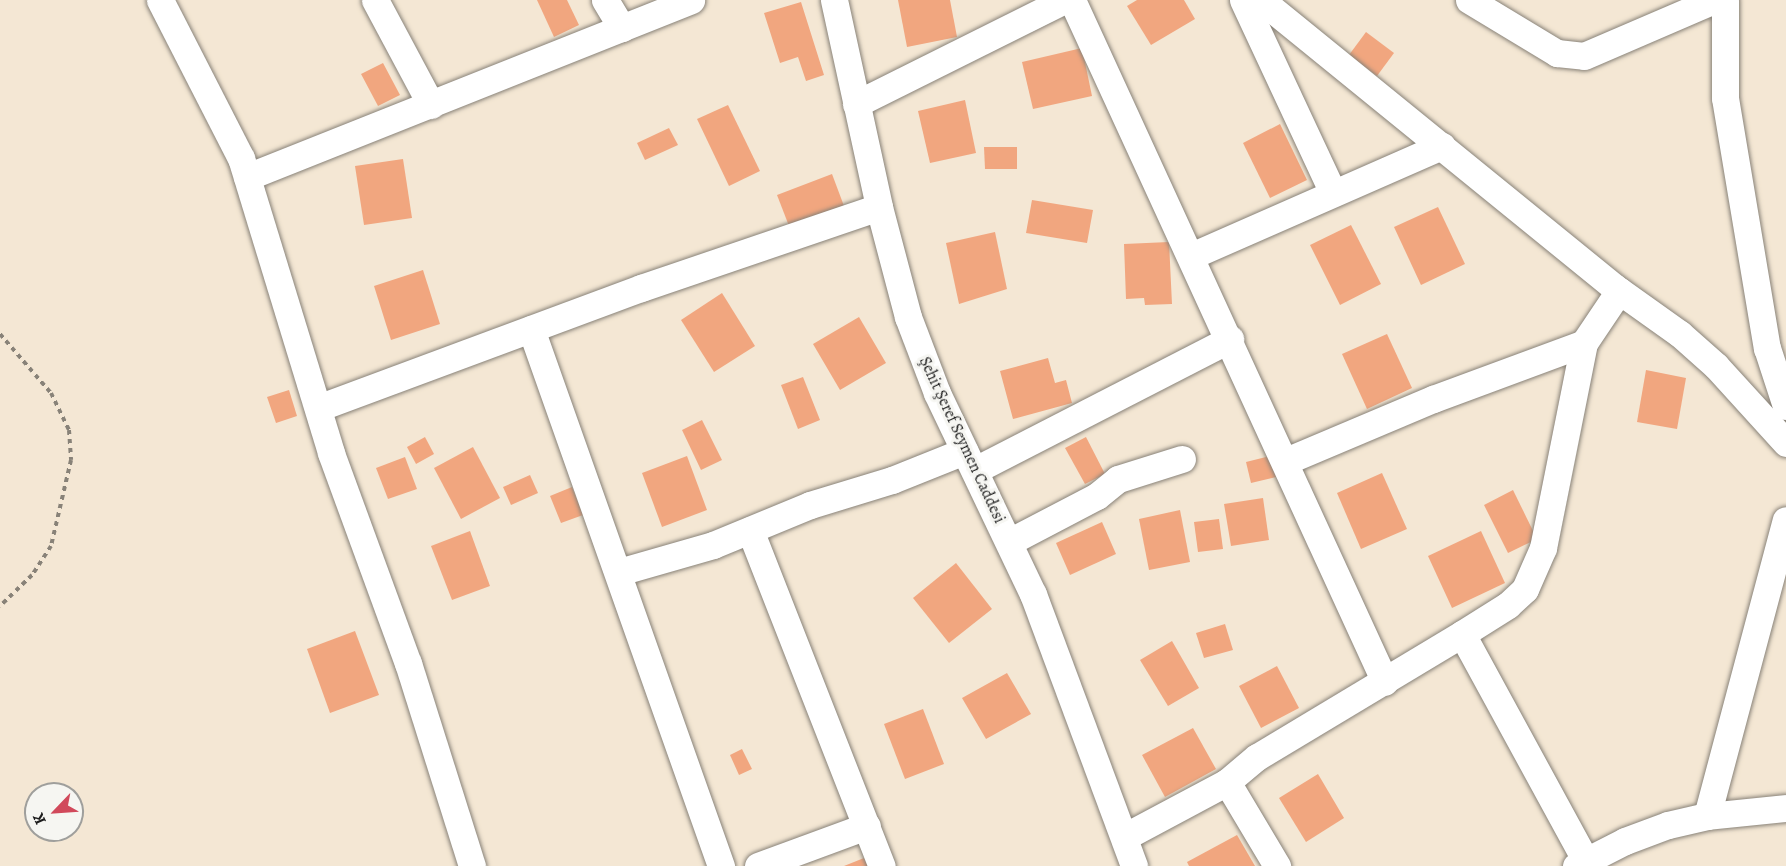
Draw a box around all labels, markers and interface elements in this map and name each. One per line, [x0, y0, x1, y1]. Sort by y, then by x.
street label: Şehit Şeref Seymen Caddesi [915, 354, 1009, 526]
north arrow [24, 782, 84, 842]
text: K [27, 809, 52, 828]

